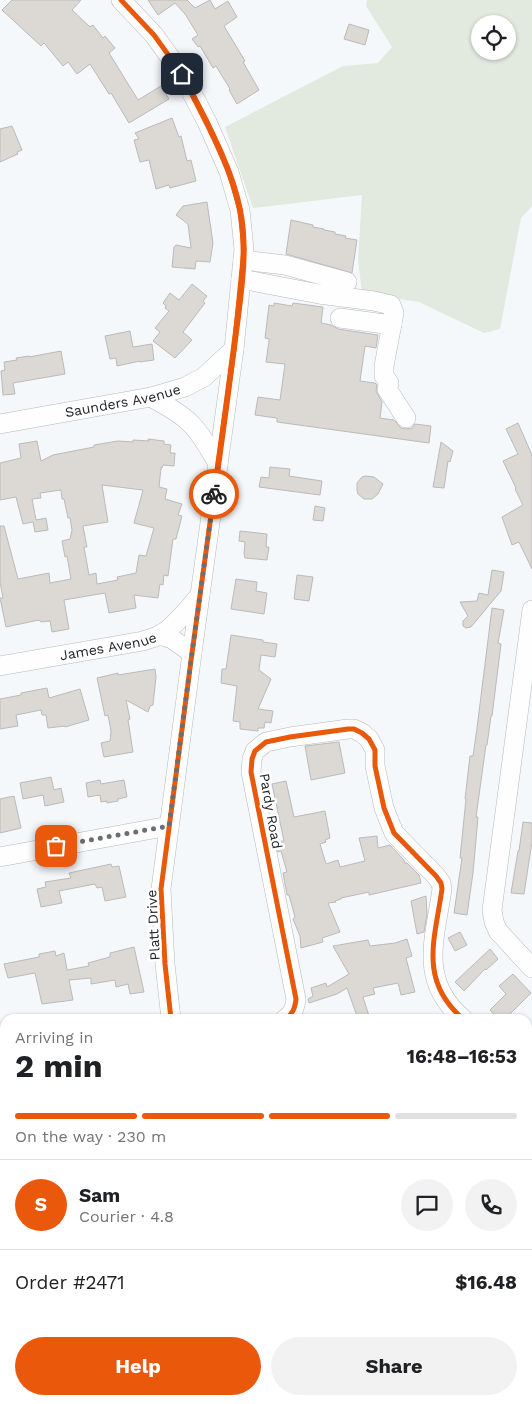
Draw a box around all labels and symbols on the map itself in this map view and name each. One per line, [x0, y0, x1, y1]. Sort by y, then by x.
pin [161, 53, 203, 95]
street label: Saunders Avenue [64, 381, 182, 420]
courier [189, 469, 239, 519]
street label: James Avenue [59, 629, 158, 663]
street label: Pardy Road [256, 772, 286, 850]
pin [35, 825, 77, 867]
street label: Platt Drive [143, 889, 163, 961]

